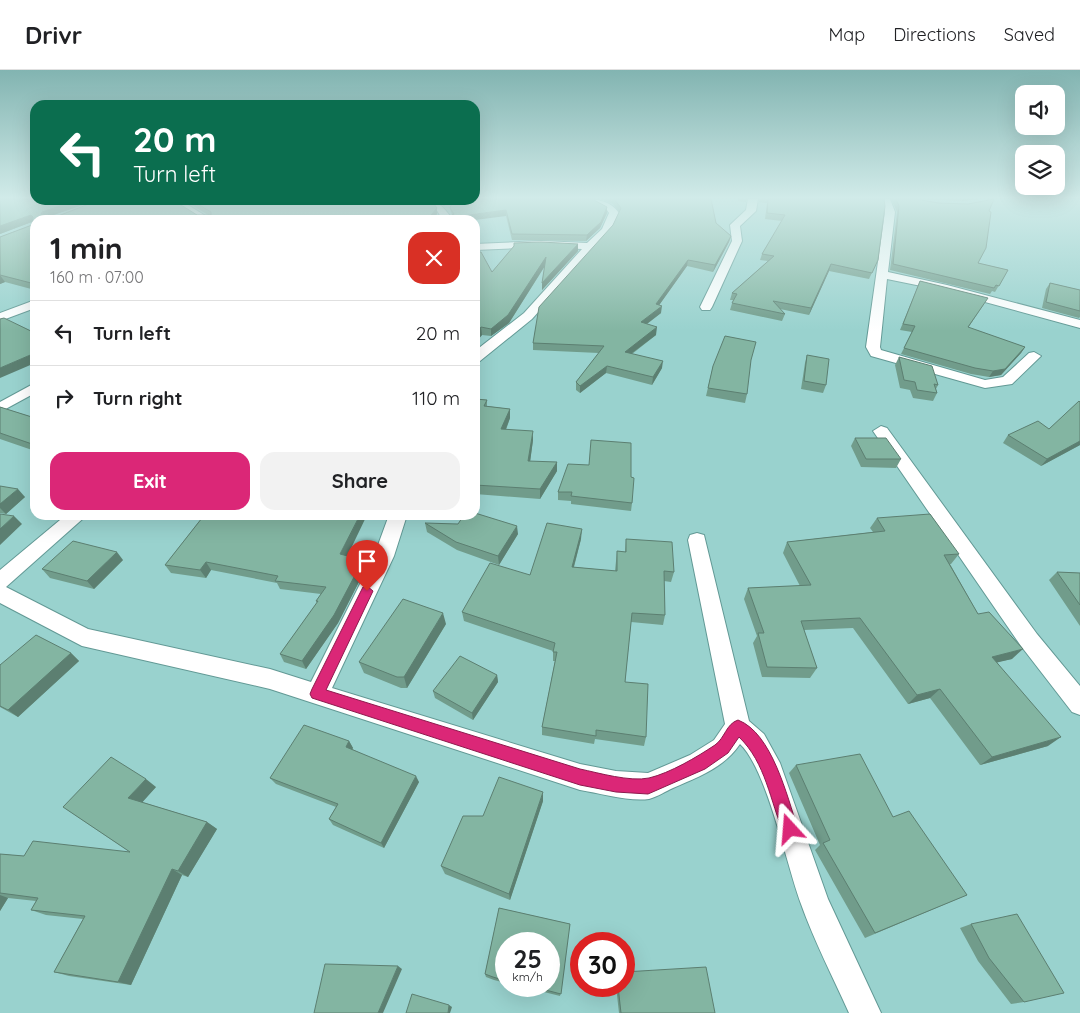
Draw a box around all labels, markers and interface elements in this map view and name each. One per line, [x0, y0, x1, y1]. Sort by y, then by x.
text: Drivr [25, 20, 82, 50]
text: Map [828, 23, 865, 46]
text: Directions [893, 23, 976, 46]
text: Saved [1004, 23, 1055, 46]
map controls [1015, 85, 1065, 195]
button: sound [1015, 85, 1065, 135]
text: 20 m [133, 117, 216, 161]
icon: left [50, 120, 115, 185]
button: layers [1015, 145, 1065, 195]
text: Turn left [133, 160, 216, 188]
text: 1 min [50, 229, 123, 267]
button: close [408, 232, 460, 284]
text: 160 m · 07:00 [50, 267, 144, 287]
icon: left [50, 319, 78, 347]
text: Turn left [93, 321, 171, 345]
text: 20 m [416, 321, 460, 345]
icon: right [50, 384, 78, 412]
text: Turn right [93, 386, 182, 410]
text: 110 m [412, 386, 460, 410]
button: Exit [50, 452, 250, 510]
button: Share [260, 452, 460, 510]
pin [346, 540, 388, 591]
icon: arrive [353, 547, 381, 575]
position arrow [763, 802, 815, 854]
speed limit sign: 30 [570, 932, 635, 997]
text: 25 [513, 943, 542, 974]
text: km/h [512, 969, 543, 984]

